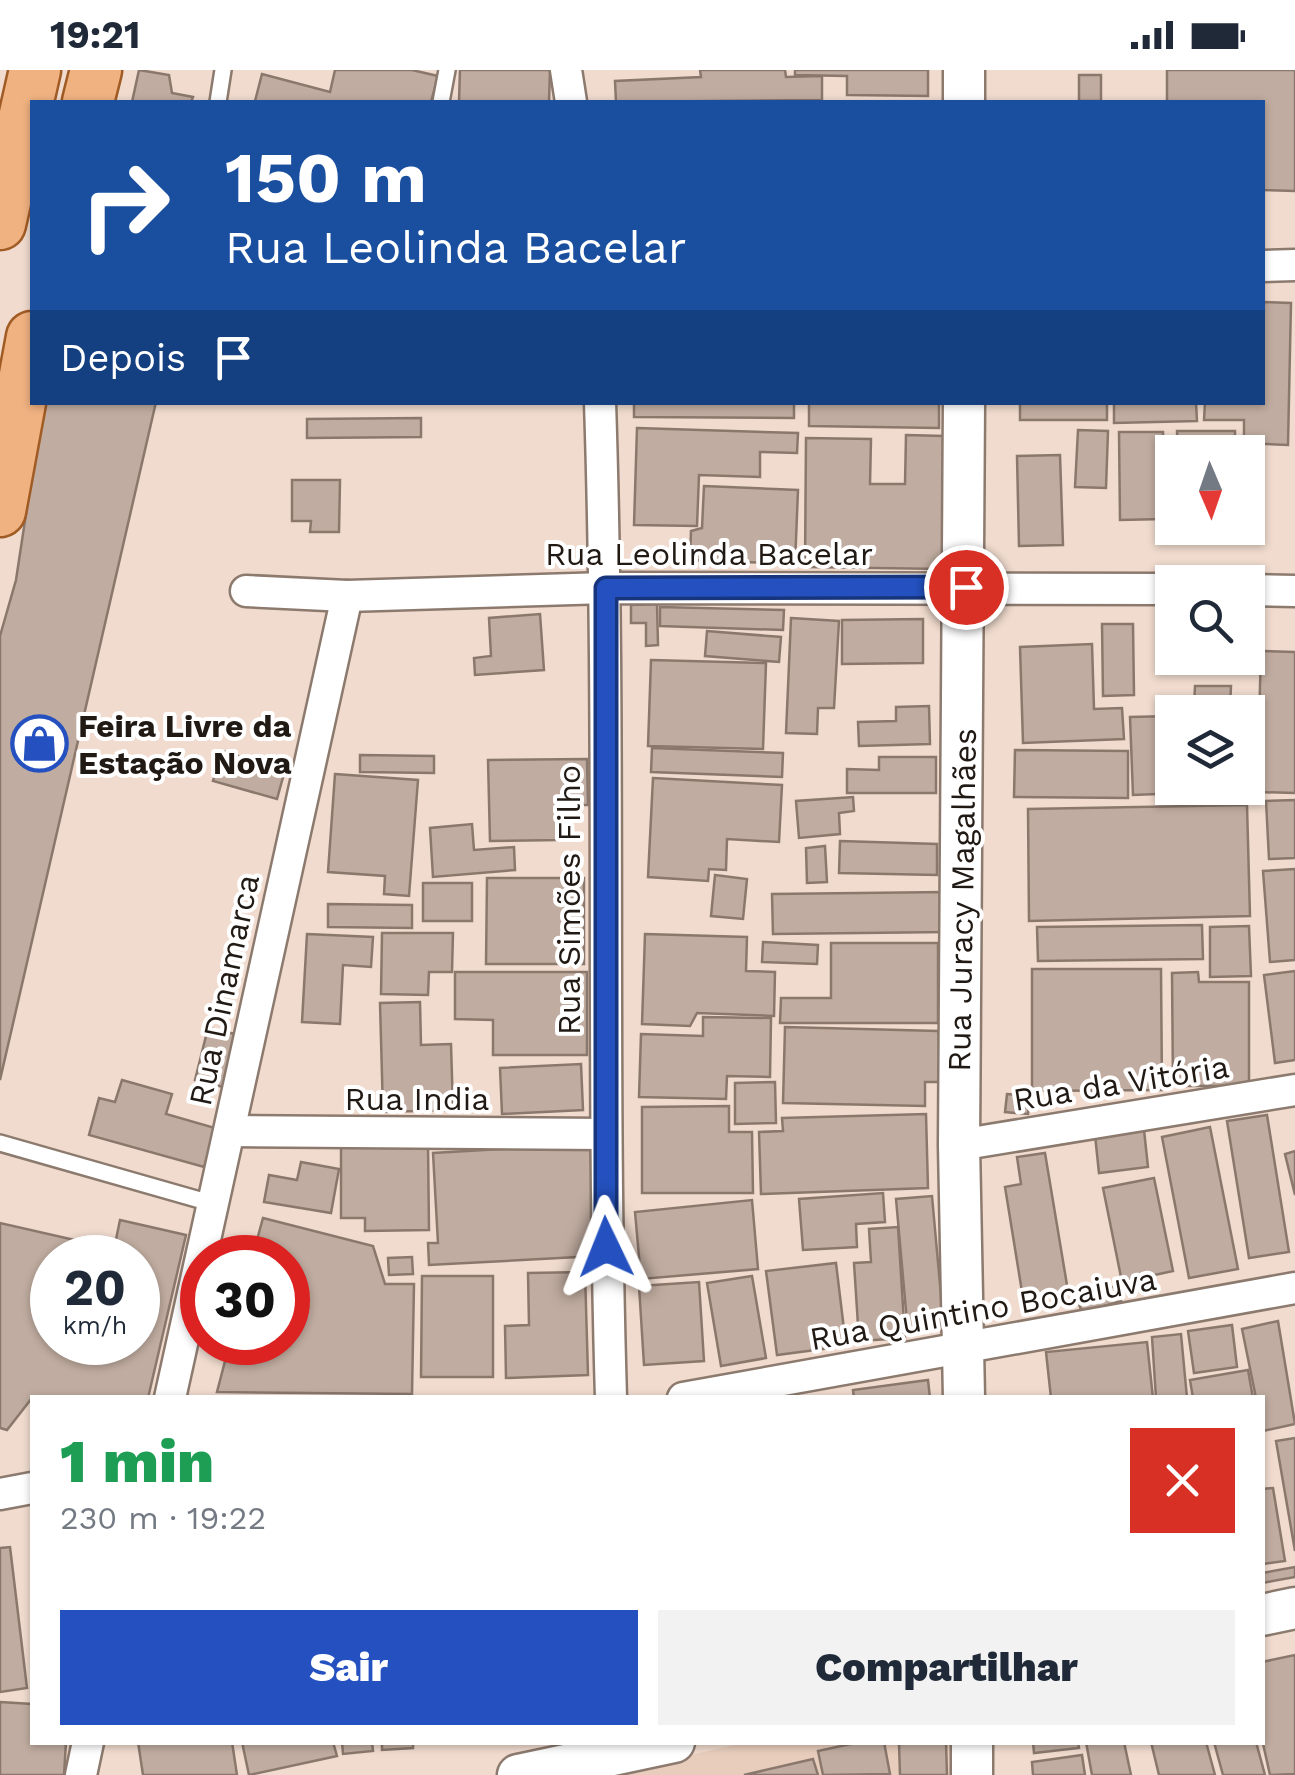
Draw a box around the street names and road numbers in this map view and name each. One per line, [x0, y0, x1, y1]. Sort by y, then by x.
street label: Rua Leolinda Bacelar [545, 535, 873, 573]
street label: Rua Juracy Magalhães [940, 728, 984, 1072]
street label: Rua Simões Filho [550, 765, 588, 1035]
street label: Rua Dinamarca [181, 871, 267, 1109]
street label: Rua da Vitória [1010, 1047, 1232, 1119]
street label: Rua India [345, 1080, 489, 1118]
street label: Rua Quintino Bocaiuva [807, 1260, 1159, 1358]

